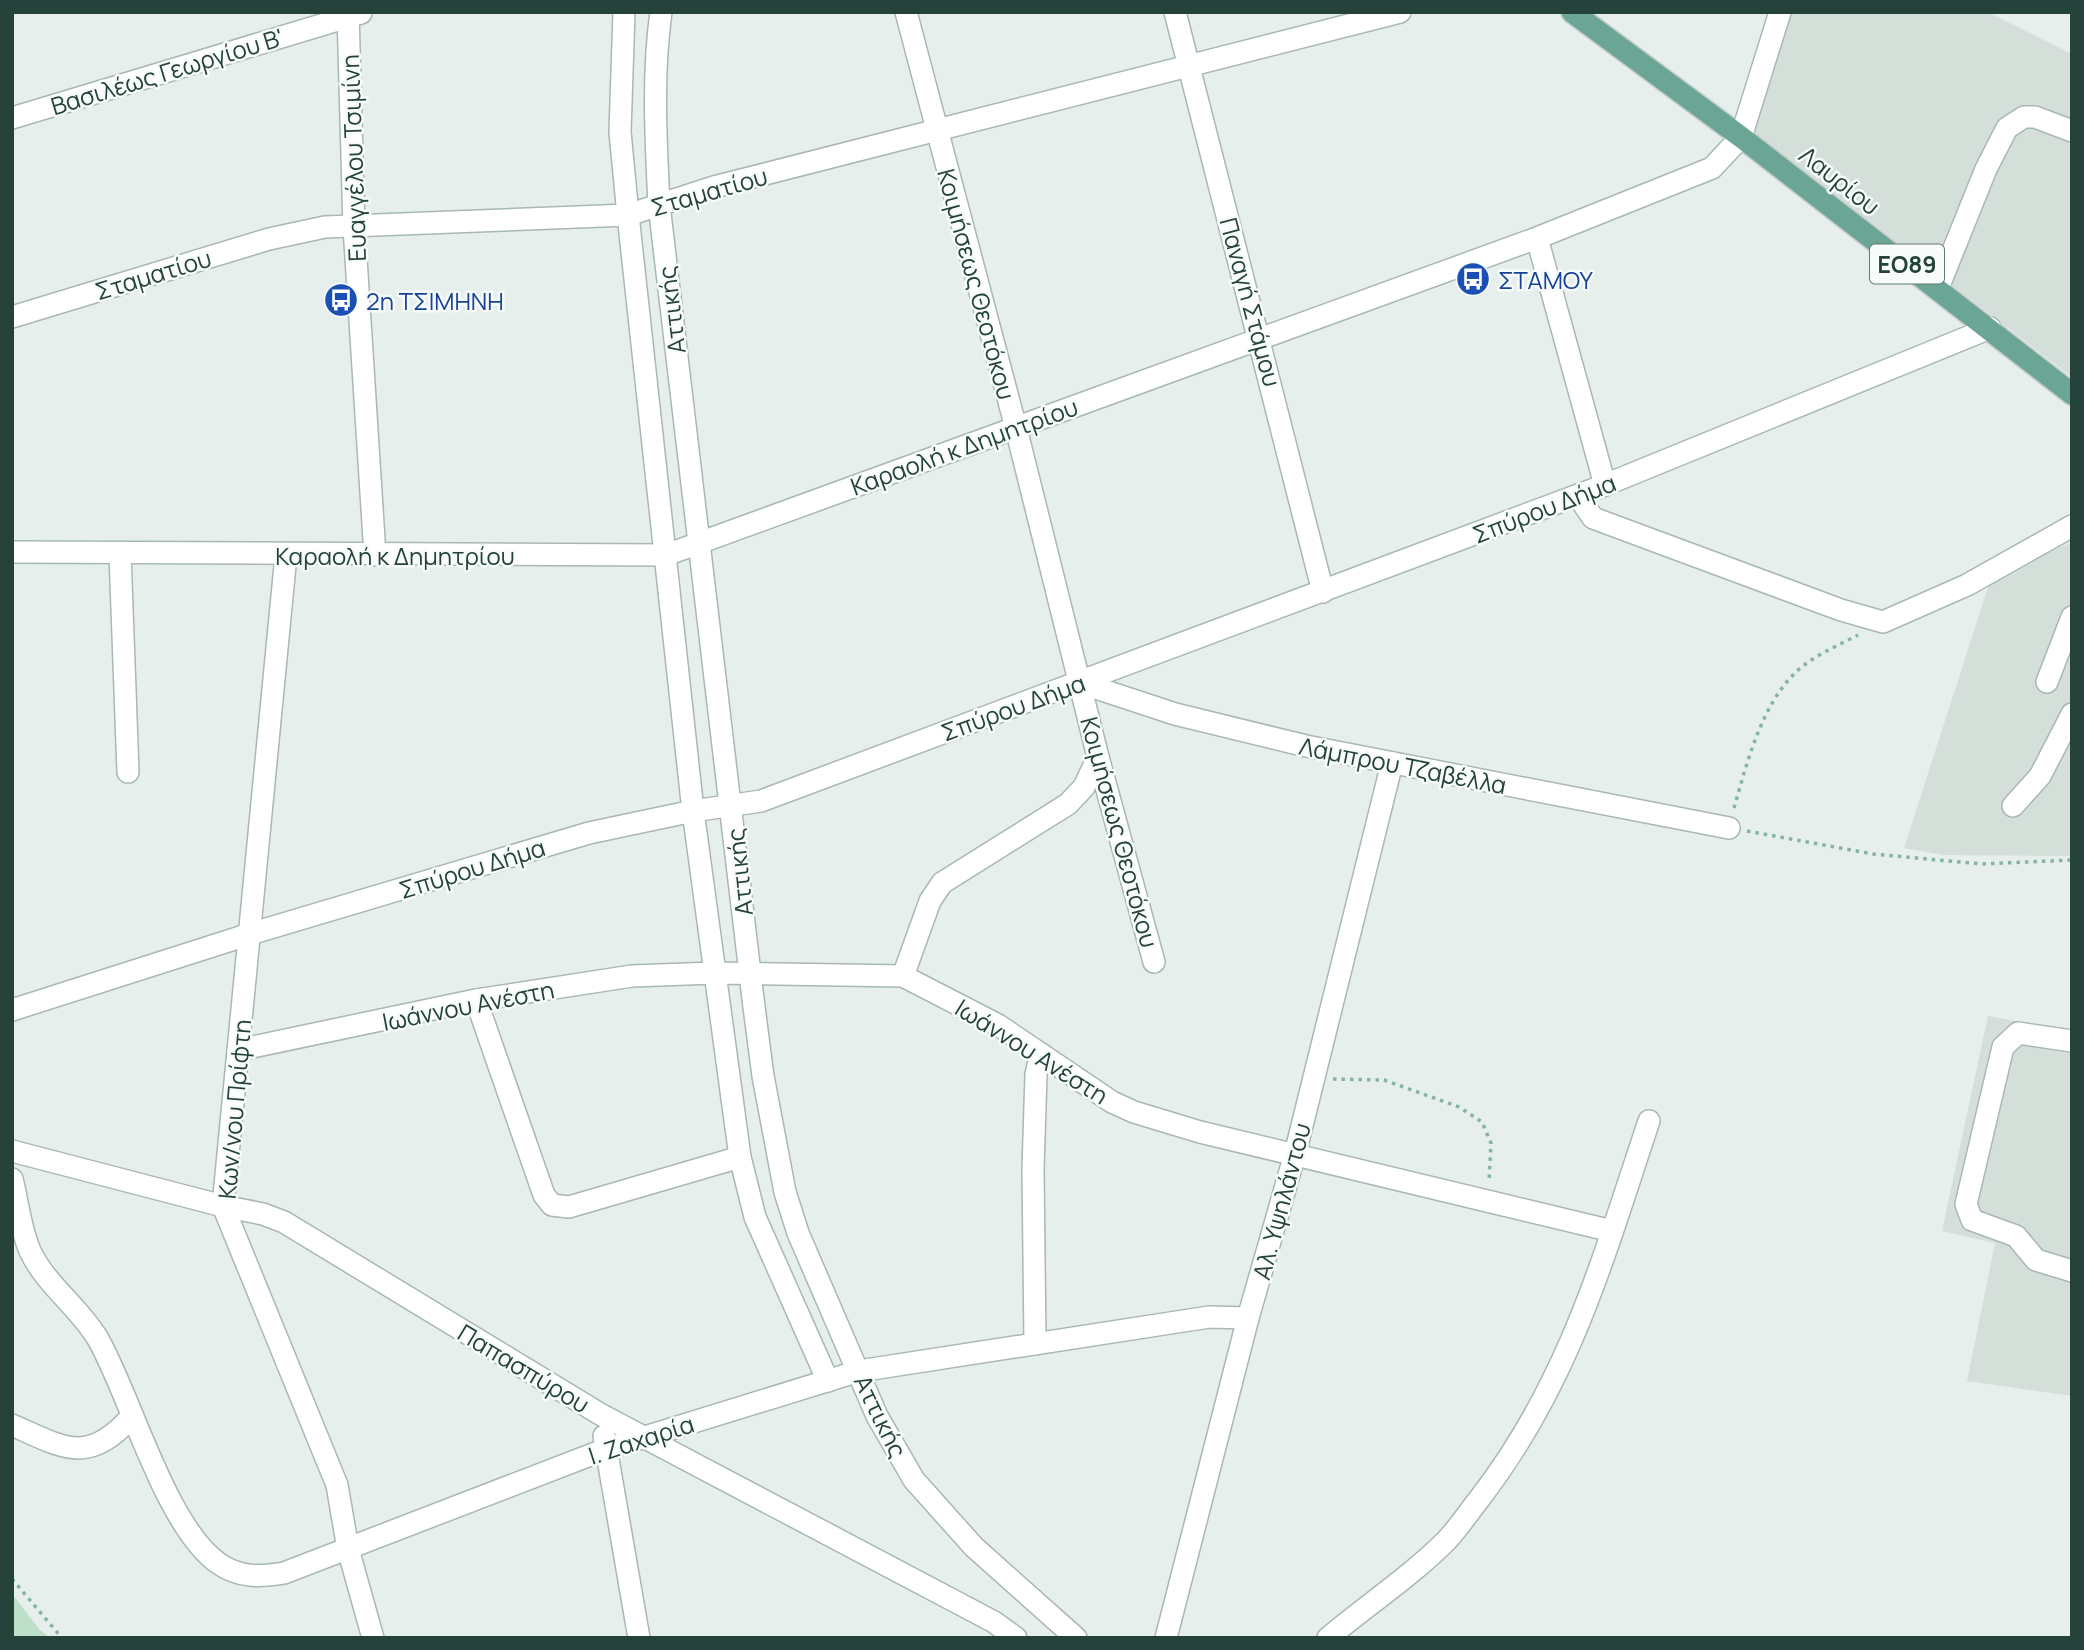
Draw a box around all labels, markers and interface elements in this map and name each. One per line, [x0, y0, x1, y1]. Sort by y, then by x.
street label: Βασιλέως Γεωργίου Β' [47, 20, 287, 122]
street label: Ευαγγέλου Τσιμίνη [333, 54, 373, 262]
street label: Λαυρίου [1793, 138, 1887, 222]
street label: Σταματίου [647, 159, 771, 223]
street label: Κοιμήσεως Θεοτόκου [930, 165, 1024, 403]
street label: Παναγή Στάμου [1213, 214, 1289, 390]
street label: Σταματίου [91, 241, 215, 307]
road number: ΕΟ89 [1870, 244, 1944, 284]
bus stop icon: ΣΤΑΜΟΥ [1454, 260, 1492, 298]
place label: ΣΤΑΜΟΥ [1498, 263, 1593, 296]
street label: Αττικής [649, 264, 693, 356]
bus stop icon: 2η ΤΣΙΜΗΝΗ [322, 281, 360, 319]
place label: 2η ΤΣΙΜΗΝΗ [366, 284, 504, 317]
street label: Καραολή κ Δημητρίου [846, 390, 1082, 502]
street label: Σπύρου Δήμα [1468, 466, 1620, 550]
street label: Καραολή κ Δημητρίου [275, 539, 515, 572]
street label: Σπύρου Δήμα [936, 666, 1090, 748]
street label: Κοιμήσεως Θεοτόκου [1073, 713, 1167, 951]
street label: Λάμπρου Τζαβέλλα [1297, 729, 1509, 801]
street label: Αττικής [718, 827, 760, 917]
street label: Σπύρου Δήμα [395, 830, 549, 906]
street label: Ιωάννου Ανέστη [379, 972, 557, 1038]
street label: Ιωάννου Ανέστη [949, 991, 1115, 1111]
street label: Κων/νου Πρίφτη [210, 1018, 258, 1200]
street label: Αλ. Υψηλάντου [1244, 1119, 1318, 1283]
street label: Παπασπύρου [452, 1316, 596, 1420]
street label: Αττικής [847, 1369, 915, 1463]
street label: Ι. Ζαχαρία [584, 1406, 698, 1472]

